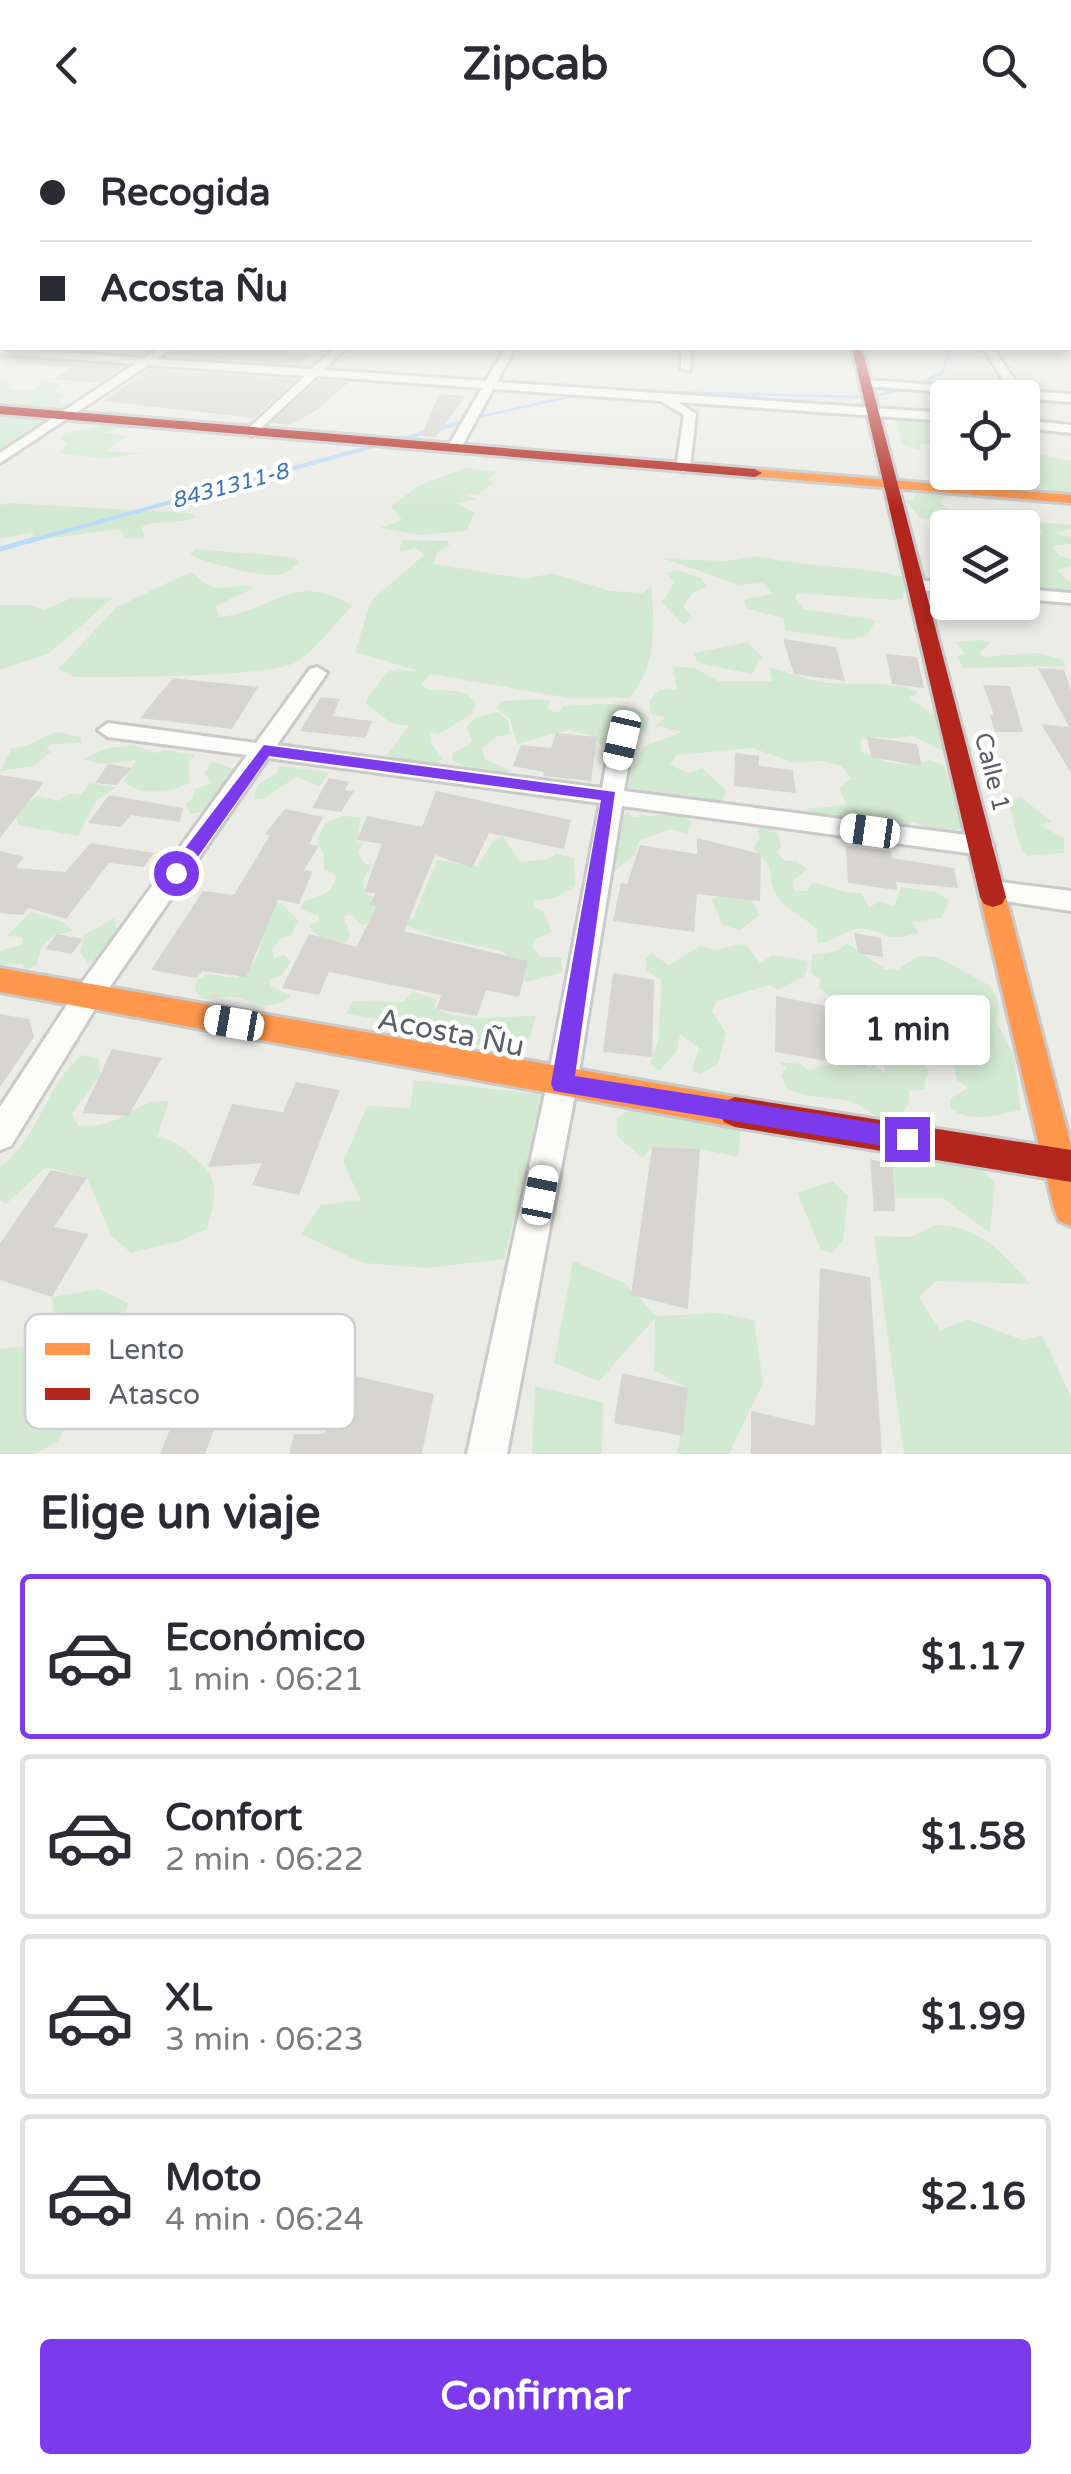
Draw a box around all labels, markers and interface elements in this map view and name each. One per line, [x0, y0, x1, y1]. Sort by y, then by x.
icon: back [40, 38, 95, 93]
text: Zipcab [463, 38, 608, 92]
icon: search [976, 38, 1031, 93]
text: Recogida [100, 170, 271, 216]
text: Acosta Ñu [100, 266, 288, 312]
map controls [930, 380, 1040, 620]
button: locate [930, 380, 1040, 490]
water label: 8431311-8 [169, 457, 293, 514]
button: layers [930, 510, 1040, 620]
car [601, 707, 643, 773]
street label: Calle 1 [968, 729, 1016, 815]
car [838, 812, 902, 850]
route start [154, 851, 199, 896]
callout: 1 min [824, 994, 990, 1064]
street label: Acosta Ñu [375, 1001, 527, 1065]
car [202, 1003, 266, 1043]
text: 1 min [865, 1011, 950, 1049]
route end [885, 1117, 930, 1162]
car [520, 1163, 560, 1227]
legend [25, 1314, 355, 1429]
text: Lento [108, 1333, 184, 1367]
text: Atasco [108, 1378, 200, 1412]
text: Elige un viaje [40, 1487, 320, 1541]
icon: car [45, 1612, 135, 1702]
text: Económico [165, 1615, 366, 1661]
text: $1.17 [921, 1634, 1026, 1680]
text: 1 min · 06:21 [165, 1661, 364, 1699]
icon: car [45, 1792, 135, 1882]
text: Confort [165, 1795, 302, 1841]
text: $1.58 [921, 1814, 1026, 1860]
text: 2 min · 06:22 [165, 1841, 364, 1879]
icon: car [45, 1972, 135, 2062]
text: XL [165, 1975, 212, 2021]
text: $1.99 [921, 1994, 1026, 2040]
text: 3 min · 06:23 [165, 2021, 364, 2059]
icon: car [45, 2152, 135, 2242]
text: Moto [165, 2155, 261, 2201]
text: $2.16 [921, 2174, 1026, 2220]
text: 4 min · 06:24 [165, 2201, 364, 2239]
button: Confirmar [40, 2339, 1031, 2454]

